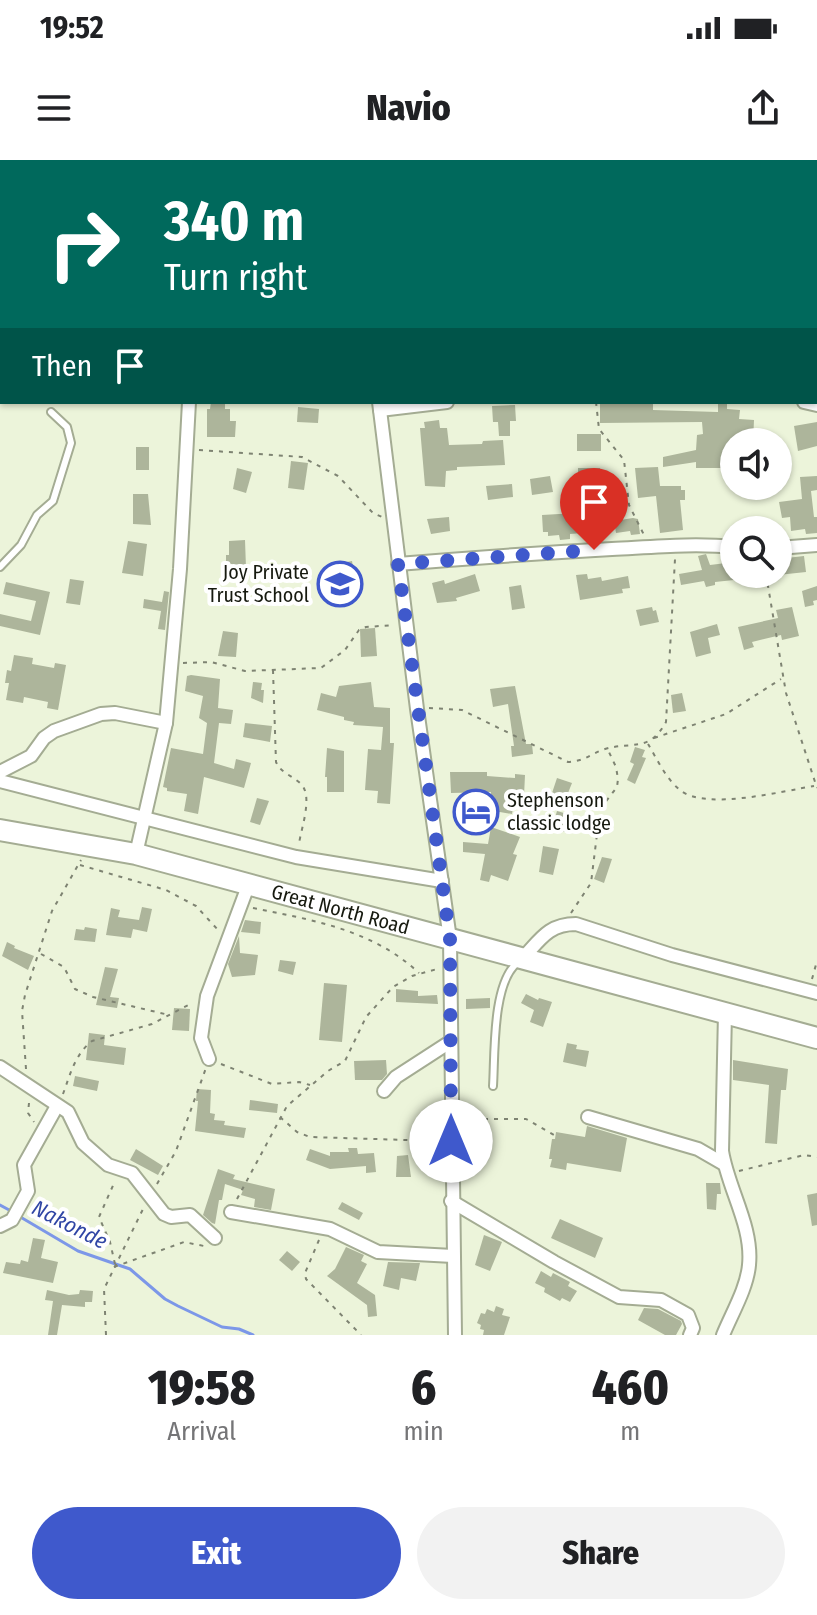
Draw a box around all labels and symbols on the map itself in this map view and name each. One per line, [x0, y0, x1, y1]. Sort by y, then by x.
pin [560, 468, 628, 550]
place label: Joy Private Trust School [208, 560, 309, 607]
school or university icon: Joy Private Trust School [316, 560, 364, 608]
hotel icon: Stephenson classic lodge [452, 788, 500, 836]
place label: Stephenson classic lodge [507, 788, 611, 835]
street label: Great North Road [269, 879, 412, 939]
position arrow [409, 1099, 493, 1183]
water label: Nakonde [28, 1194, 112, 1255]

